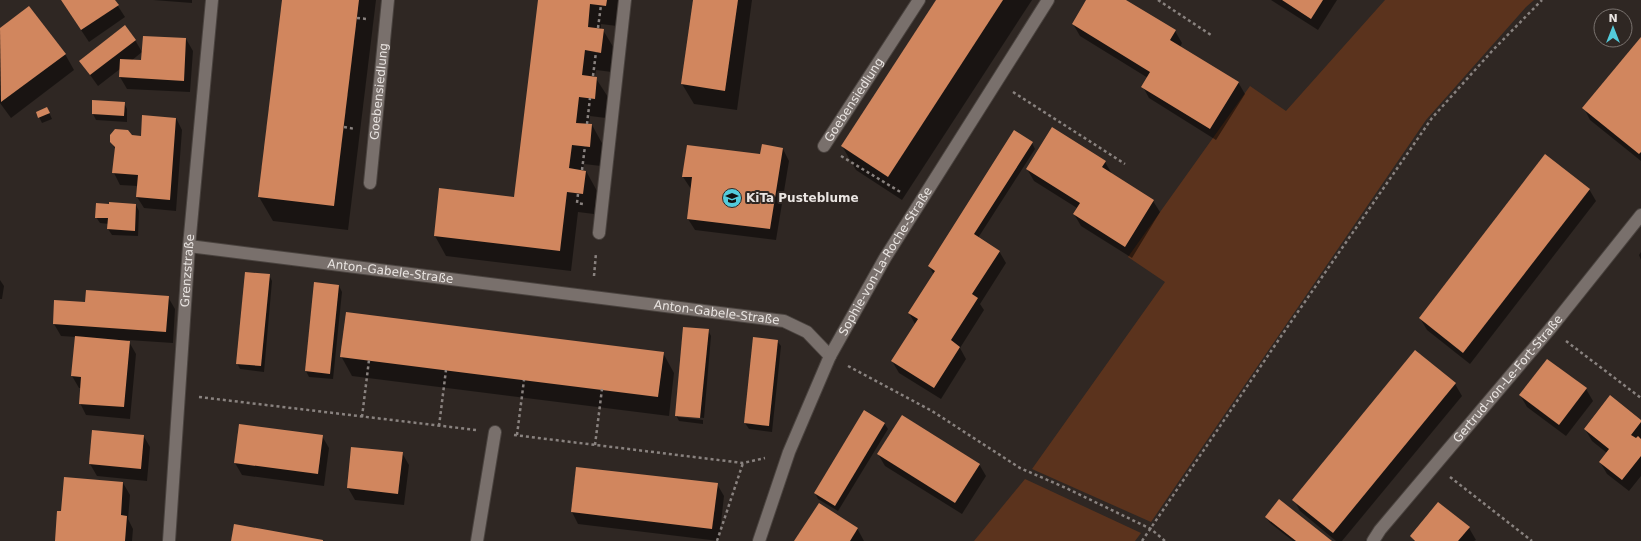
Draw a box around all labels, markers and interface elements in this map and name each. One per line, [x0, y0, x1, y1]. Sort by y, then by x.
north arrow [1593, 8, 1633, 48]
text: N [1608, 12, 1618, 25]
street label: Goebensiedlung [367, 42, 391, 141]
street label: Goebensiedlung [822, 55, 886, 145]
street label: Sophie-von-La-Roche-Straße [836, 184, 935, 338]
school or university icon: KiTa Pusteblume [721, 187, 743, 209]
place label: KiTa Pusteblume [746, 191, 859, 205]
street label: Grenzstraße [178, 233, 197, 308]
street label: Anton-Gabele-Straße [327, 257, 454, 286]
street label: Anton-Gabele-Straße [653, 298, 781, 327]
street label: Gertrud-von-Le-Fort-Straße [1450, 312, 1565, 445]

